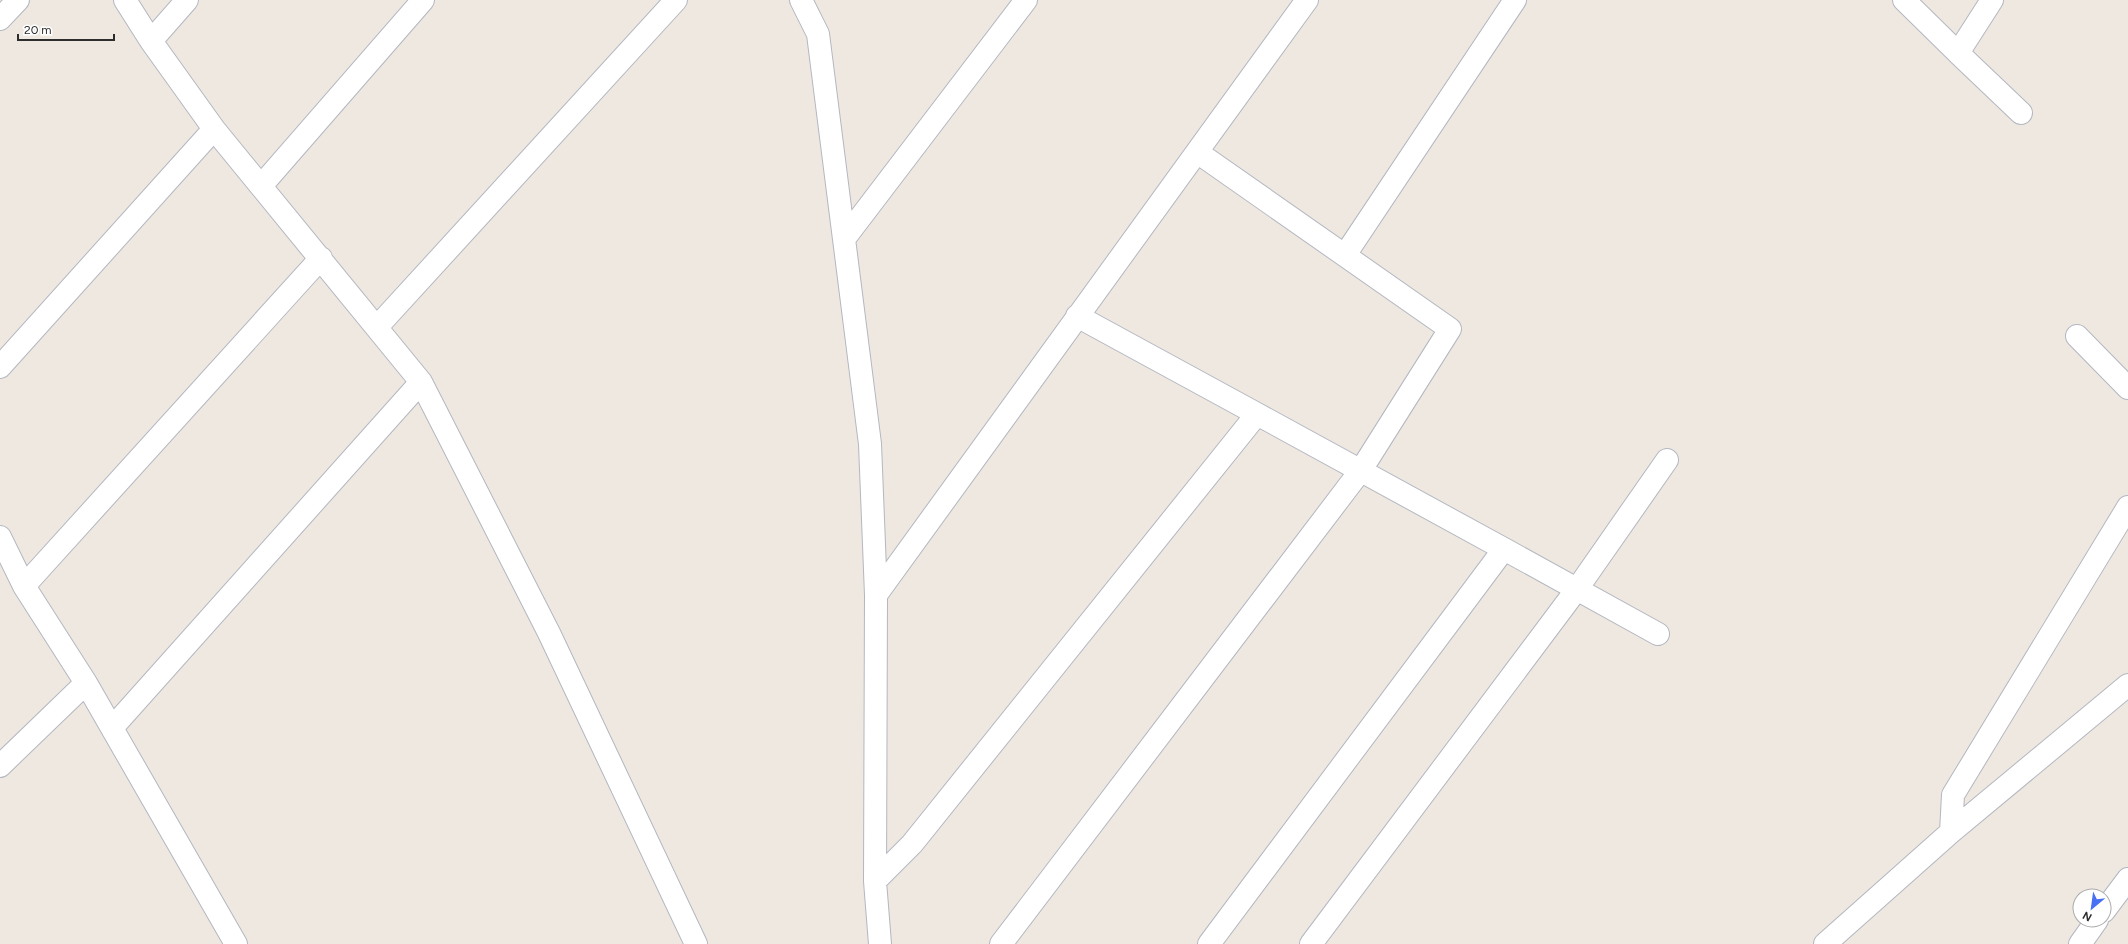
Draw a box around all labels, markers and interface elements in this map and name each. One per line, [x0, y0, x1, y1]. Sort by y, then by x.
scale bar [18, 16, 114, 42]
text: 20 m [24, 23, 52, 37]
north arrow [2072, 888, 2112, 928]
text: N [2081, 909, 2094, 924]

